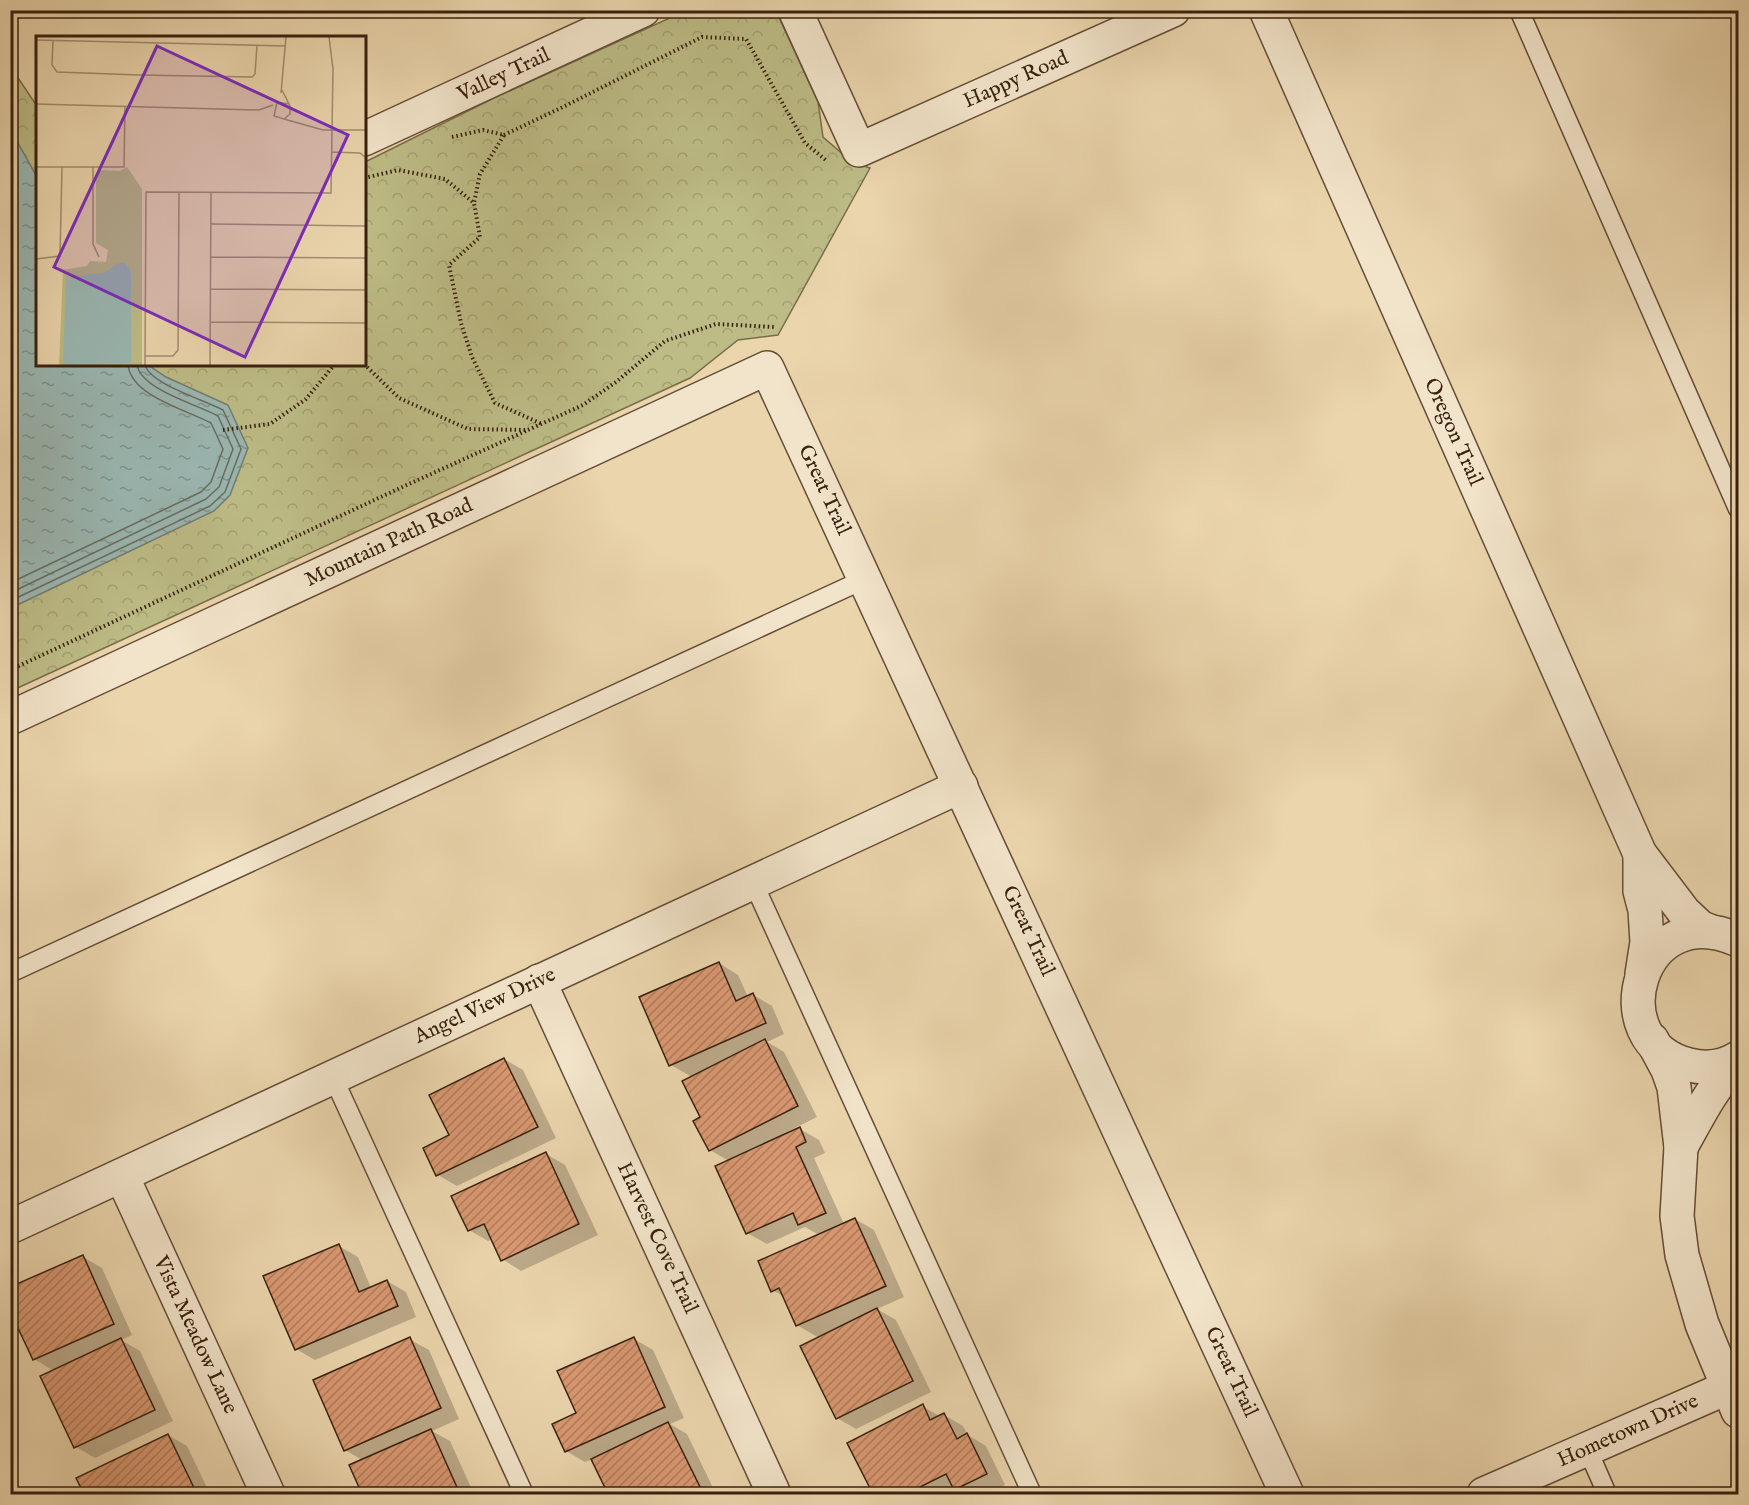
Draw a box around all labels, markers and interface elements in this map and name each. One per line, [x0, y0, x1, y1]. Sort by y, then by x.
inset map [36, 36, 366, 366]
street label: Valley Trail [452, 42, 555, 109]
street label: Happy Road [959, 45, 1073, 115]
street label: Oregon Trail [1417, 374, 1489, 490]
street label: Great Trail [791, 440, 857, 540]
street label: Mountain Path Road [301, 492, 478, 594]
street label: Great Trail [995, 881, 1061, 981]
street label: Angel View Drive [409, 961, 560, 1051]
street label: Harvest Cove Trail [610, 1158, 704, 1318]
street label: Vista Meadow Lane [146, 1251, 244, 1419]
street label: Great Trail [1198, 1322, 1264, 1422]
street label: Hometown Drive [1553, 1388, 1703, 1474]

